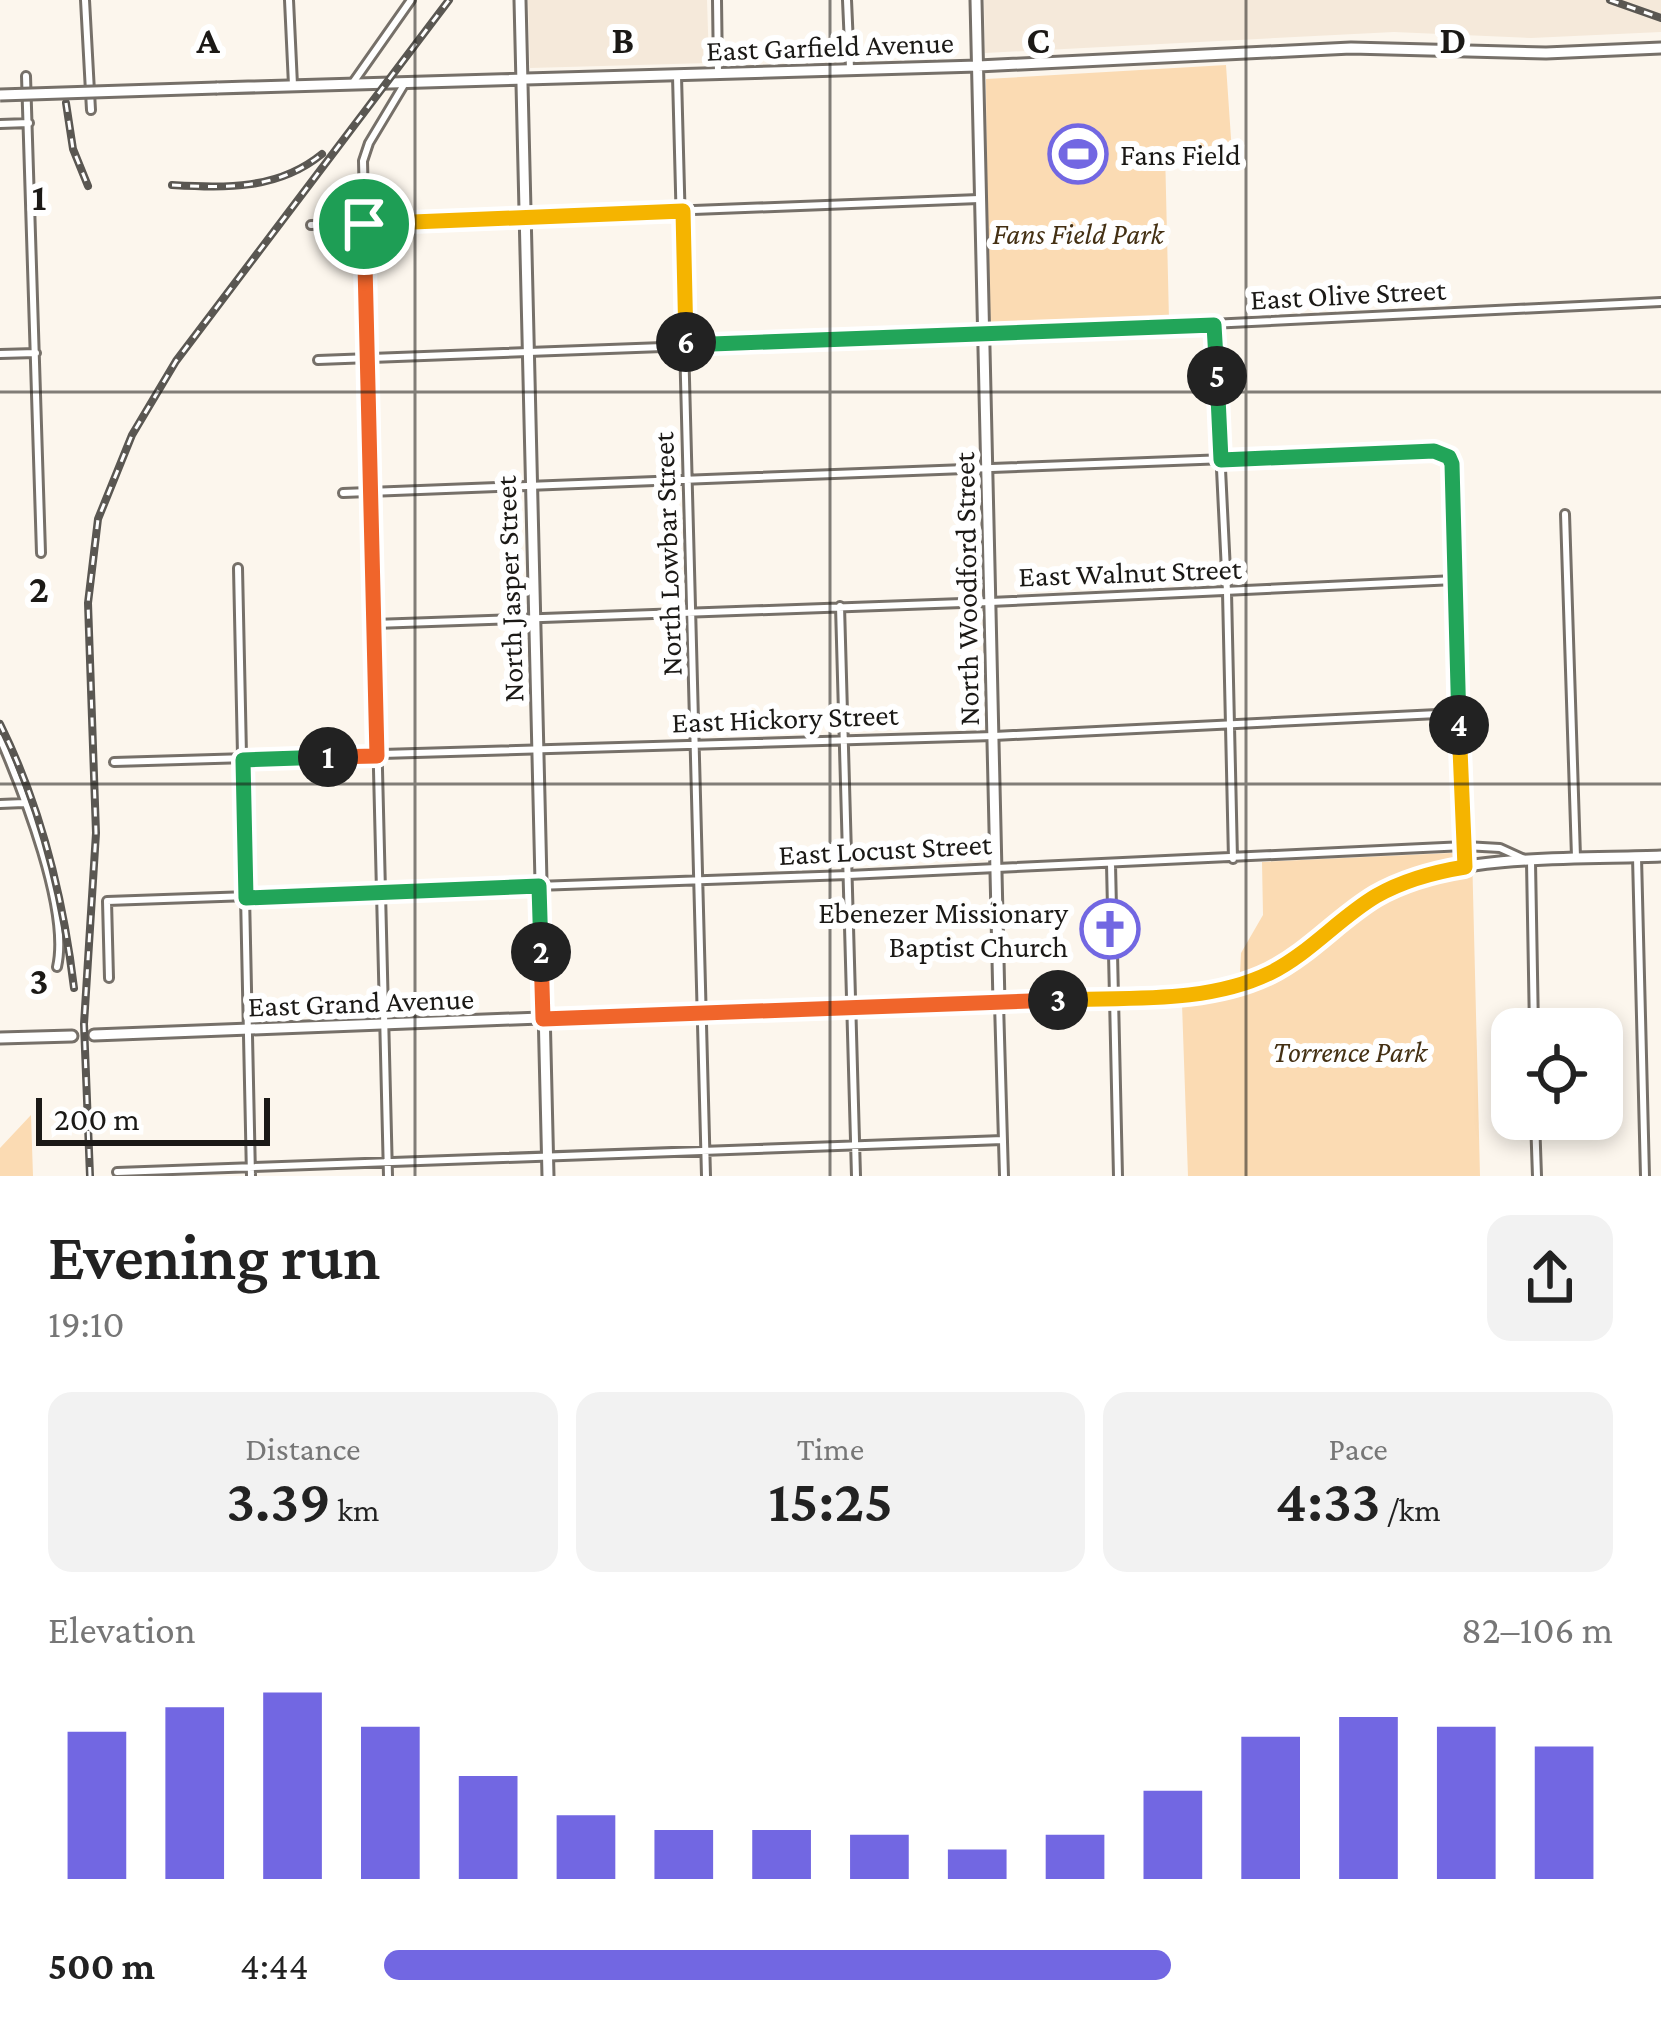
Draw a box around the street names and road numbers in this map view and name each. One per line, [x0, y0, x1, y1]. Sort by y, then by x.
street label: East Garfield Avenue [706, 25, 954, 67]
street label: East Olive Street [1249, 272, 1448, 316]
street label: North Lowbar Street [646, 430, 688, 677]
street label: North Woodford Street [947, 451, 985, 726]
street label: North Jasper Street [489, 474, 530, 703]
street label: East Walnut Street [1018, 552, 1243, 592]
street label: East Hickory Street [671, 698, 900, 739]
street label: East Locust Street [778, 827, 993, 871]
street label: East Grand Avenue [247, 982, 475, 1022]

